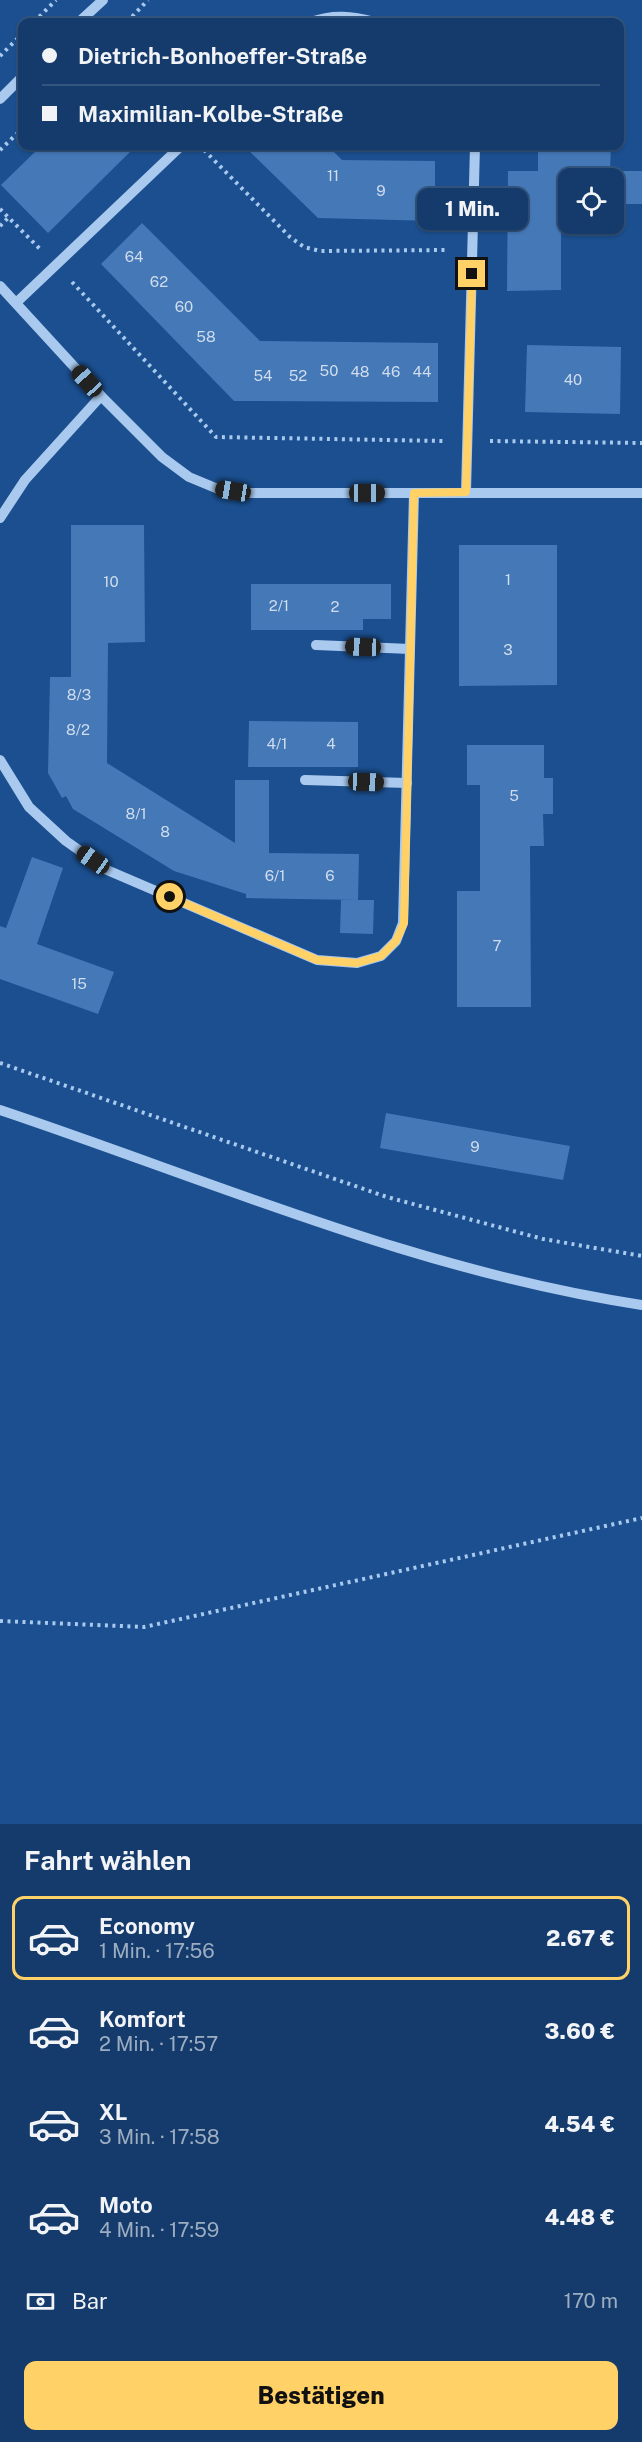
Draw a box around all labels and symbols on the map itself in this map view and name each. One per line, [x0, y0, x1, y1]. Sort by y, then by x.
house number: 11 [327, 167, 339, 184]
house number: 9 [376, 182, 386, 199]
callout: 1 Min. [416, 187, 528, 229]
house number: 64 [125, 248, 143, 265]
route end [458, 260, 485, 287]
house number: 62 [150, 273, 168, 290]
house number: 60 [175, 298, 193, 315]
house number: 58 [196, 328, 216, 345]
car [68, 362, 106, 400]
house number: 50 [320, 362, 338, 379]
house number: 48 [350, 363, 370, 380]
house number: 46 [382, 363, 400, 380]
house number: 44 [413, 363, 431, 380]
house number: 54 [253, 367, 273, 384]
house number: 52 [289, 367, 307, 384]
house number: 40 [564, 371, 582, 388]
car [214, 479, 252, 503]
car [349, 484, 385, 502]
house number: 1 [505, 571, 511, 588]
house number: 10 [103, 573, 119, 590]
house number: 2/1 [269, 597, 289, 614]
house number: 2 [331, 598, 340, 615]
car [345, 637, 381, 657]
house number: 3 [503, 641, 513, 658]
house number: 8/3 [67, 686, 91, 703]
house number: 8/2 [66, 721, 90, 738]
house number: 4/1 [267, 735, 287, 752]
house number: 4 [326, 735, 336, 752]
car [348, 772, 384, 792]
house number: 5 [509, 787, 519, 804]
house number: 8/1 [125, 805, 147, 822]
house number: 8 [160, 823, 170, 840]
car [73, 842, 113, 878]
house number: 6/1 [265, 867, 285, 884]
house number: 6 [325, 867, 335, 884]
route start [156, 883, 183, 910]
house number: 7 [492, 937, 502, 954]
house number: 15 [71, 975, 87, 992]
house number: 9 [470, 1138, 480, 1155]

